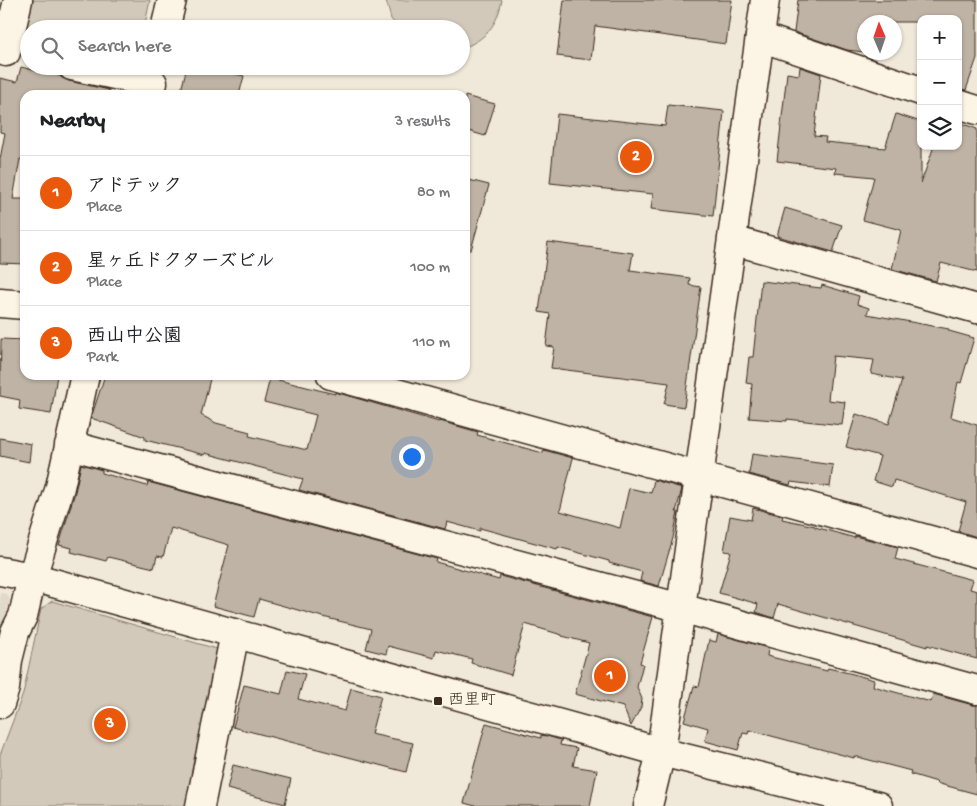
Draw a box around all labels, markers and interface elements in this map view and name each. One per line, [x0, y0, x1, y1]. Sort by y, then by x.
north arrow [857, 15, 902, 60]
map controls [917, 15, 962, 150]
button: + [917, 15, 962, 60]
search box [20, 20, 470, 75]
icon: search [38, 34, 66, 62]
text: Search here [78, 36, 172, 59]
button: − [917, 60, 962, 105]
button: layers [917, 105, 962, 150]
text: Nearby [40, 110, 105, 135]
text: 3 results [395, 113, 450, 132]
pin: 2 [620, 138, 652, 176]
text: アドテック [87, 176, 182, 199]
text: 1 [53, 184, 59, 203]
text: 80 m [417, 184, 450, 203]
text: Place [87, 199, 122, 218]
text: 星ヶ丘ドクターズビル [87, 251, 275, 274]
text: 2 [52, 259, 60, 278]
text: 100 m [410, 259, 450, 278]
text: Place [87, 274, 122, 293]
text: 西山中公園 [87, 326, 182, 349]
text: 3 [52, 334, 60, 353]
text: 110 m [413, 334, 450, 353]
text: Park [87, 349, 118, 368]
your location [399, 444, 425, 470]
pin: 1 [594, 657, 626, 695]
place label: 西里町 [448, 692, 496, 711]
marker: 西里町 [432, 695, 444, 707]
pin: 3 [94, 705, 126, 743]

